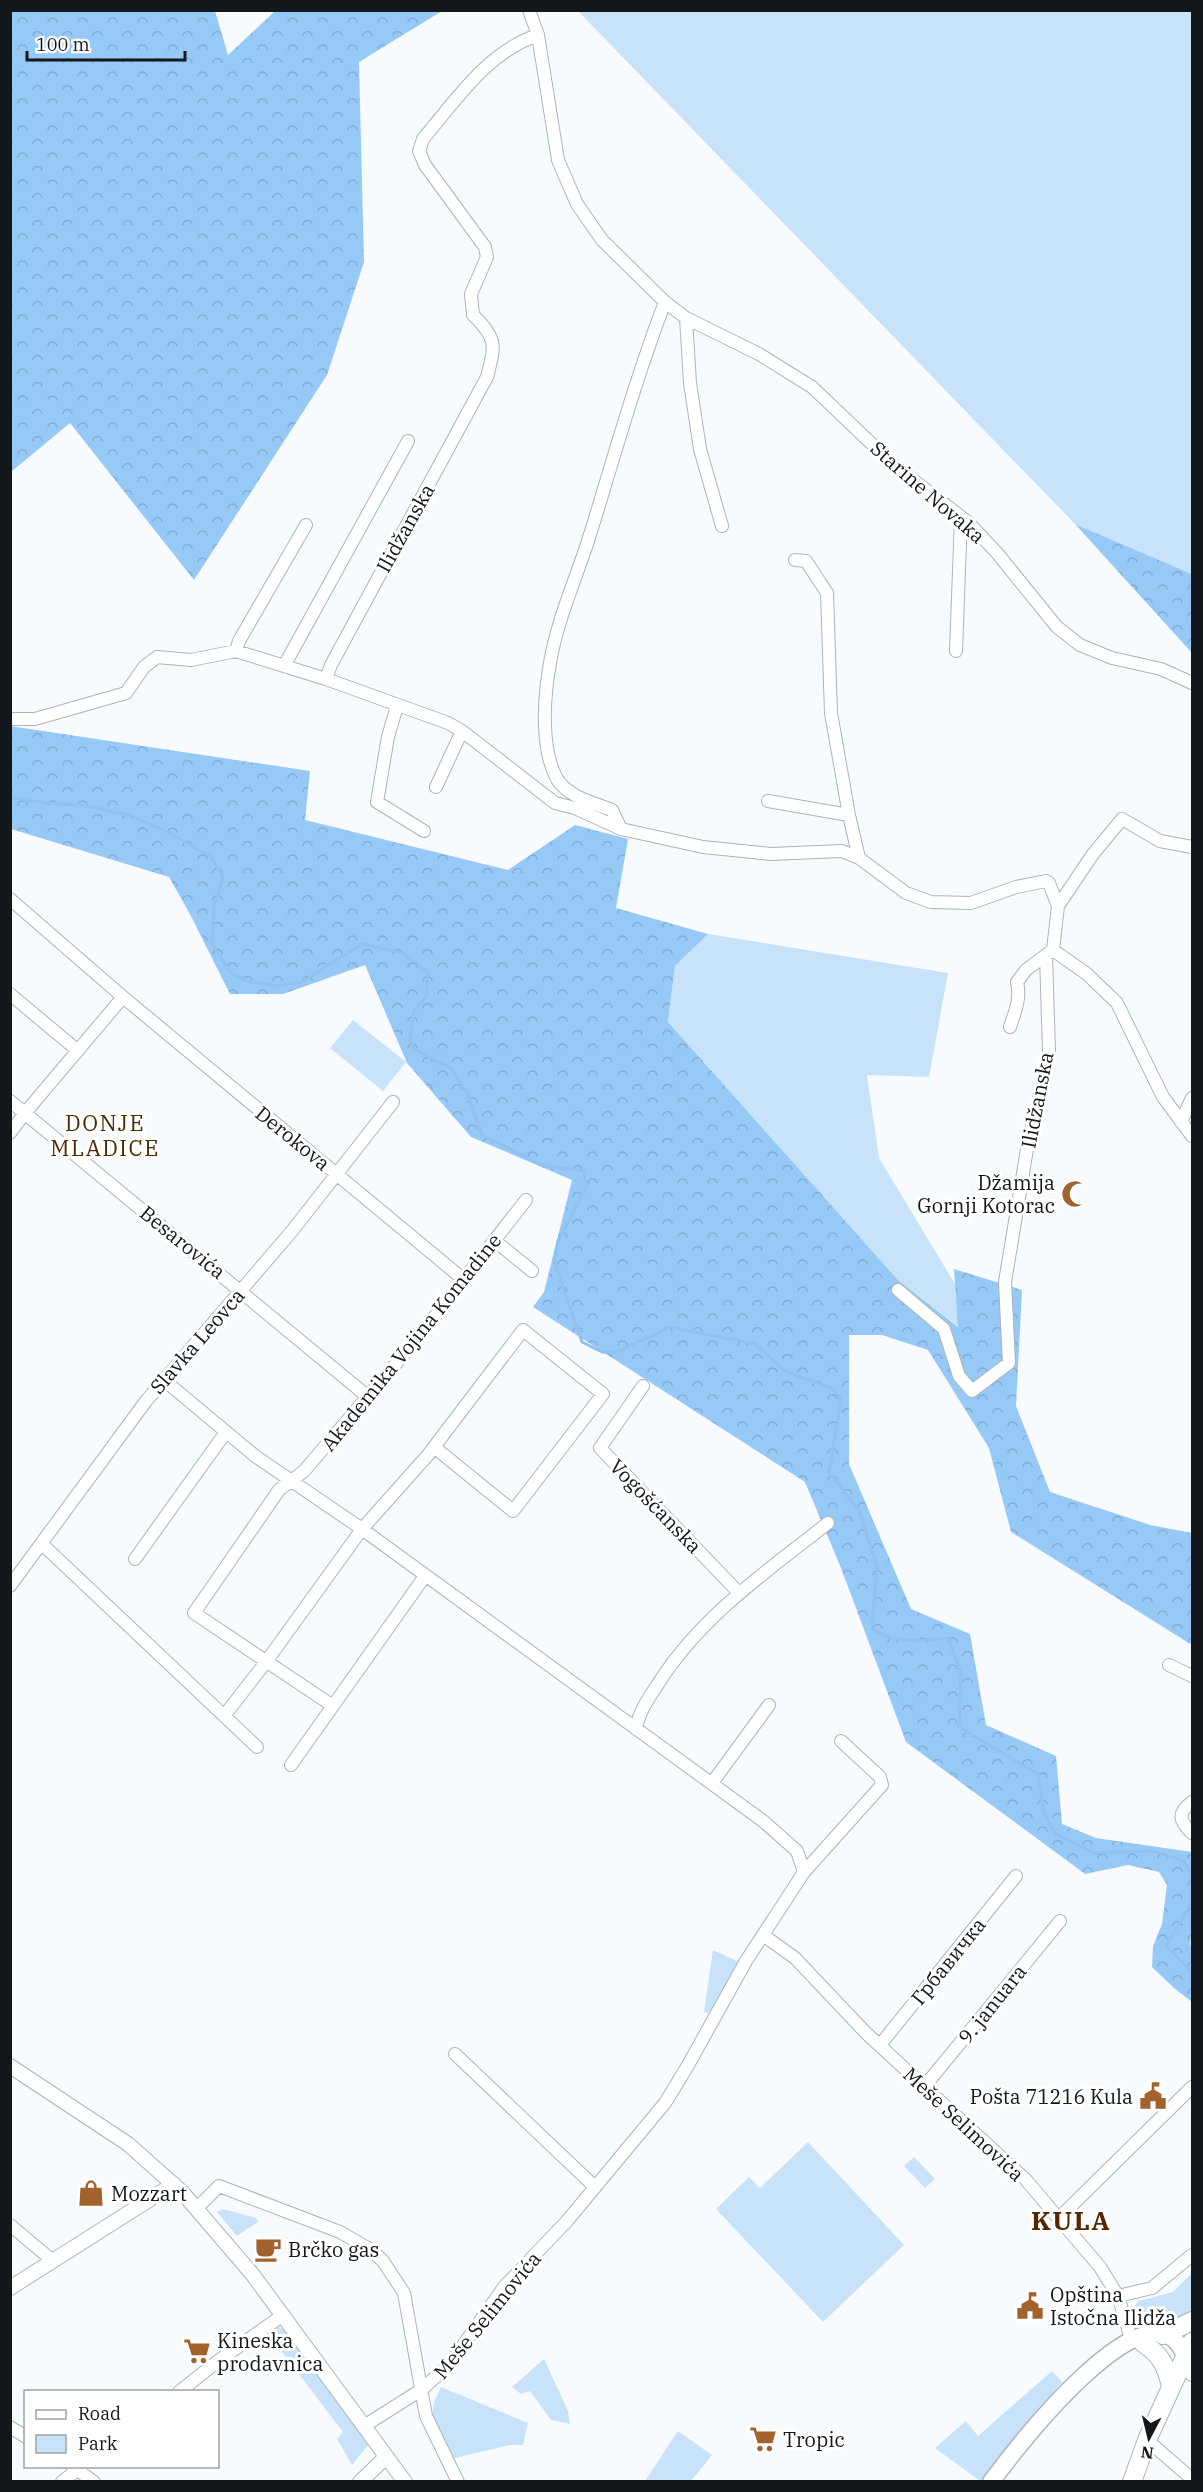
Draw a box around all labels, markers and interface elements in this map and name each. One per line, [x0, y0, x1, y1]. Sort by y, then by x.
scale bar [27, 24, 184, 62]
text: 100 m [36, 33, 90, 56]
street label: Starine Novaka [865, 435, 991, 549]
street label: Ilidžanska [370, 479, 441, 577]
street label: Ilidžanska [1014, 1049, 1060, 1150]
street label: Derokova [250, 1100, 336, 1176]
district label: DONJE MLADICE [50, 1108, 160, 1162]
place label: Džamija Gornji Kotorac [917, 1169, 1055, 1219]
mosque icon: Džamija Gornji Kotorac [1060, 1179, 1090, 1209]
street label: Besarovića [135, 1199, 232, 1285]
street label: Akademika Vojina Komadine [315, 1228, 507, 1456]
street label: Slavka Leovca [144, 1282, 250, 1400]
street label: Vogošćanska [604, 1453, 708, 1559]
street label: Грбавичка [905, 1912, 991, 2010]
street label: 9. januara [952, 1959, 1032, 2049]
street label: Meše Selimovića [898, 2061, 1030, 2187]
public building icon: Pošta 71216 Kula [1138, 2081, 1168, 2111]
place label: Pošta 71216 Kula [970, 2083, 1133, 2110]
shop icon: Mozzart [76, 2178, 106, 2208]
place label: Mozzart [111, 2180, 187, 2207]
district label: KULA [1031, 2203, 1111, 2237]
cafe icon: Brčko gas [253, 2234, 283, 2264]
place label: Brčko gas [288, 2236, 379, 2263]
street label: Meše Selimovića [427, 2246, 547, 2384]
place label: Opština Istočna Ilidža [1050, 2281, 1176, 2331]
public building icon: Opština Istočna Ilidža [1015, 2291, 1045, 2321]
place label: Kineska prodavnica [217, 2327, 323, 2377]
supermarket icon: Kineska prodavnica [182, 2336, 212, 2366]
legend [24, 2390, 219, 2468]
text: Road [78, 2402, 121, 2425]
north arrow [1119, 2408, 1179, 2468]
supermarket icon: Tropic [748, 2424, 778, 2454]
place label: Tropic [783, 2426, 845, 2453]
text: Park [78, 2432, 118, 2455]
text: N [1140, 2442, 1155, 2464]

